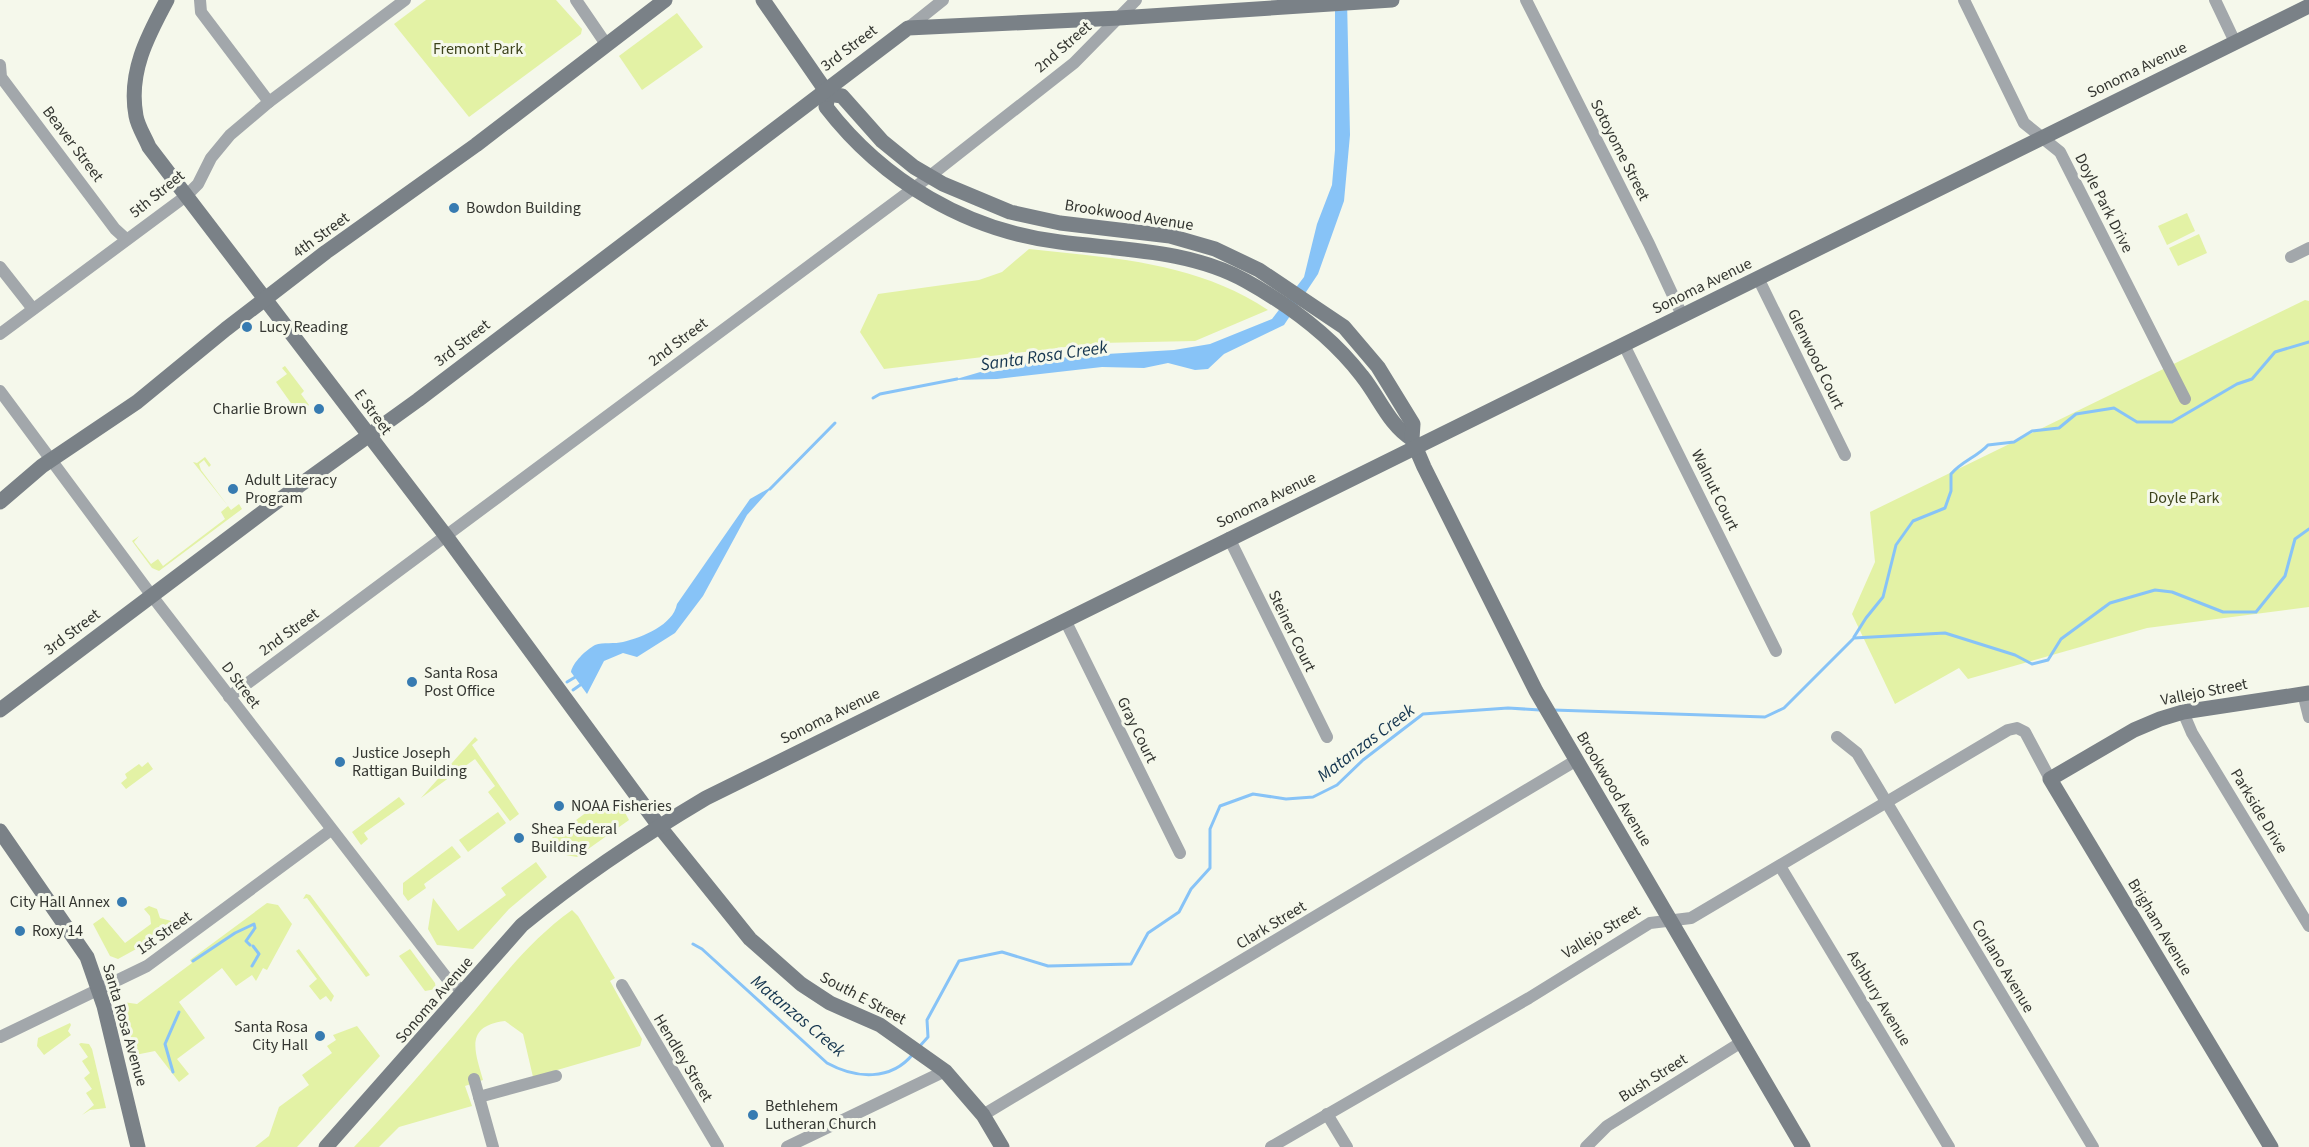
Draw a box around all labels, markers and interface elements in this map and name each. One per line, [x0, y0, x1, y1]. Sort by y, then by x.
street label: 2nd Street [1030, 16, 1097, 78]
street label: 3rd Street [816, 19, 882, 76]
street label: Sonoma Avenue [2083, 36, 2191, 104]
park label: Fremont Park [433, 38, 523, 60]
street label: Sotoyome Street [1585, 95, 1655, 205]
street label: Beaver Street [37, 102, 109, 187]
street label: Doyle Park Drive [2069, 149, 2139, 257]
street label: 5th Street [125, 165, 190, 223]
street label: Brookwood Avenue [1063, 194, 1195, 236]
place label: Bowdon Building [466, 197, 581, 219]
marker: Bowdon Building [447, 201, 461, 215]
street label: 4th Street [288, 207, 354, 263]
street label: Sonoma Avenue [1648, 252, 1756, 320]
street label: Glenwood Court [1782, 305, 1850, 413]
street label: 2nd Street [644, 312, 713, 372]
street label: 3rd Street [429, 314, 495, 372]
place label: Lucy Reading [259, 316, 348, 338]
marker: Lucy Reading [240, 320, 254, 334]
water label: Santa Rosa Creek [979, 335, 1110, 377]
street label: E Street [349, 385, 397, 440]
place label: Charlie Brown [213, 398, 307, 420]
marker: Charlie Brown [312, 402, 326, 416]
street label: Walnut Court [1686, 446, 1744, 535]
street label: Sonoma Avenue [1212, 466, 1320, 534]
place label: Adult Literacy Program [245, 469, 337, 509]
marker: Adult Literacy Program [226, 482, 240, 496]
park label: Doyle Park [2148, 487, 2220, 509]
street label: Steiner Court [1263, 587, 1321, 676]
street label: 3rd Street [39, 603, 105, 660]
street label: 2nd Street [255, 603, 324, 661]
street label: D Street [216, 657, 266, 713]
place label: Santa Rosa Post Office [424, 662, 498, 702]
street label: Vallejo Street [2159, 673, 2250, 711]
marker: Santa Rosa Post Office [405, 675, 419, 689]
street label: Sonoma Avenue [776, 682, 884, 750]
street label: Gray Court [1111, 693, 1163, 767]
water label: Matanzas Creek [1312, 698, 1420, 788]
street label: Brookwood Avenue [1571, 728, 1657, 851]
place label: Justice Joseph Rattigan Building [352, 742, 467, 782]
marker: Justice Joseph Rattigan Building [333, 755, 347, 769]
street label: Parkside Drive [2225, 765, 2293, 858]
place label: NOAA Fisheries [571, 795, 672, 817]
marker: NOAA Fisheries [552, 799, 566, 813]
place label: Shea Federal Building [531, 818, 617, 858]
marker: Shea Federal Building [512, 831, 526, 845]
street label: Brigham Avenue [2122, 874, 2198, 980]
place label: City Hall Annex [10, 891, 110, 913]
marker: City Hall Annex [115, 895, 129, 909]
street label: Clark Street [1232, 895, 1311, 955]
street label: Vallejo Street [1558, 900, 1645, 964]
street label: 1st Street [132, 906, 197, 960]
street label: Corlano Avenue [1966, 915, 2040, 1017]
place label: Roxy 14 [32, 920, 83, 942]
marker: Roxy 14 [13, 924, 27, 938]
street label: Ashbury Avenue [1842, 946, 1916, 1050]
street label: Sonoma Avenue [390, 952, 478, 1048]
street label: Santa Rosa Avenue [97, 961, 153, 1089]
street label: South E Street [816, 966, 911, 1030]
water label: Matanzas Creek [745, 969, 851, 1063]
street label: Hendley Street [648, 1010, 718, 1107]
place label: Santa Rosa City Hall [234, 1016, 308, 1056]
marker: Santa Rosa City Hall [313, 1029, 327, 1043]
street label: Bush Street [1615, 1048, 1692, 1108]
place label: Bethlehem Lutheran Church [765, 1095, 877, 1135]
marker: Bethlehem Lutheran Church [746, 1108, 760, 1122]

